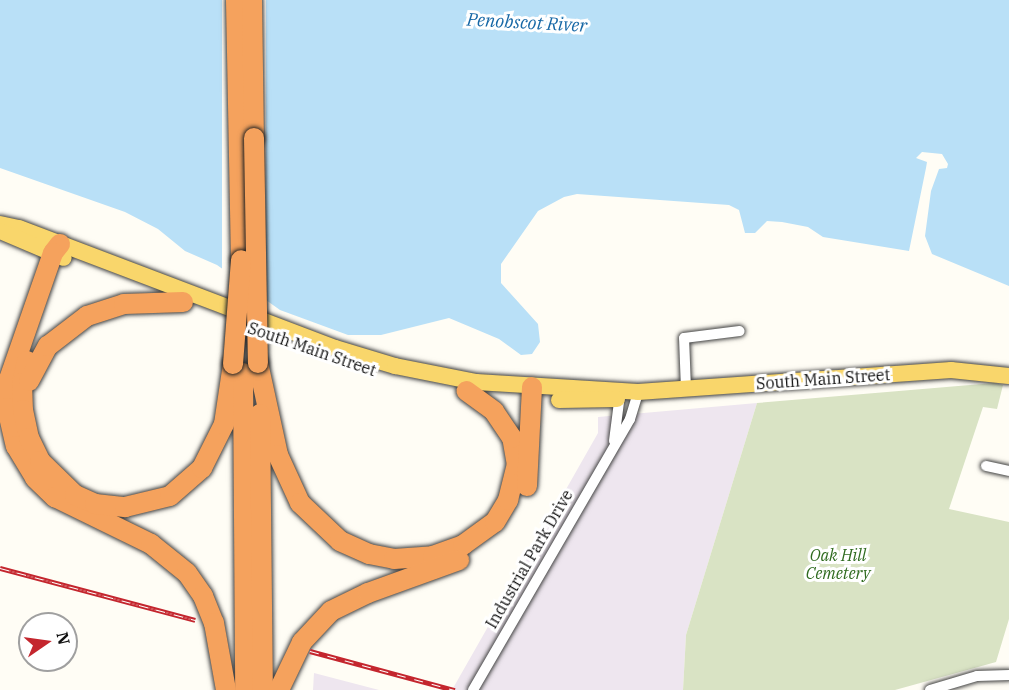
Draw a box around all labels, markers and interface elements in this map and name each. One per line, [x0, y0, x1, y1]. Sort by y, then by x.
water label: Penobscot River [466, 9, 588, 37]
street label: South Main Street [245, 318, 379, 380]
street label: South Main Street [755, 365, 891, 393]
street label: Industrial Park Drive [481, 486, 577, 632]
park label: Oak Hill Cemetery [806, 545, 870, 583]
north arrow [18, 612, 78, 672]
text: N [52, 630, 75, 647]

